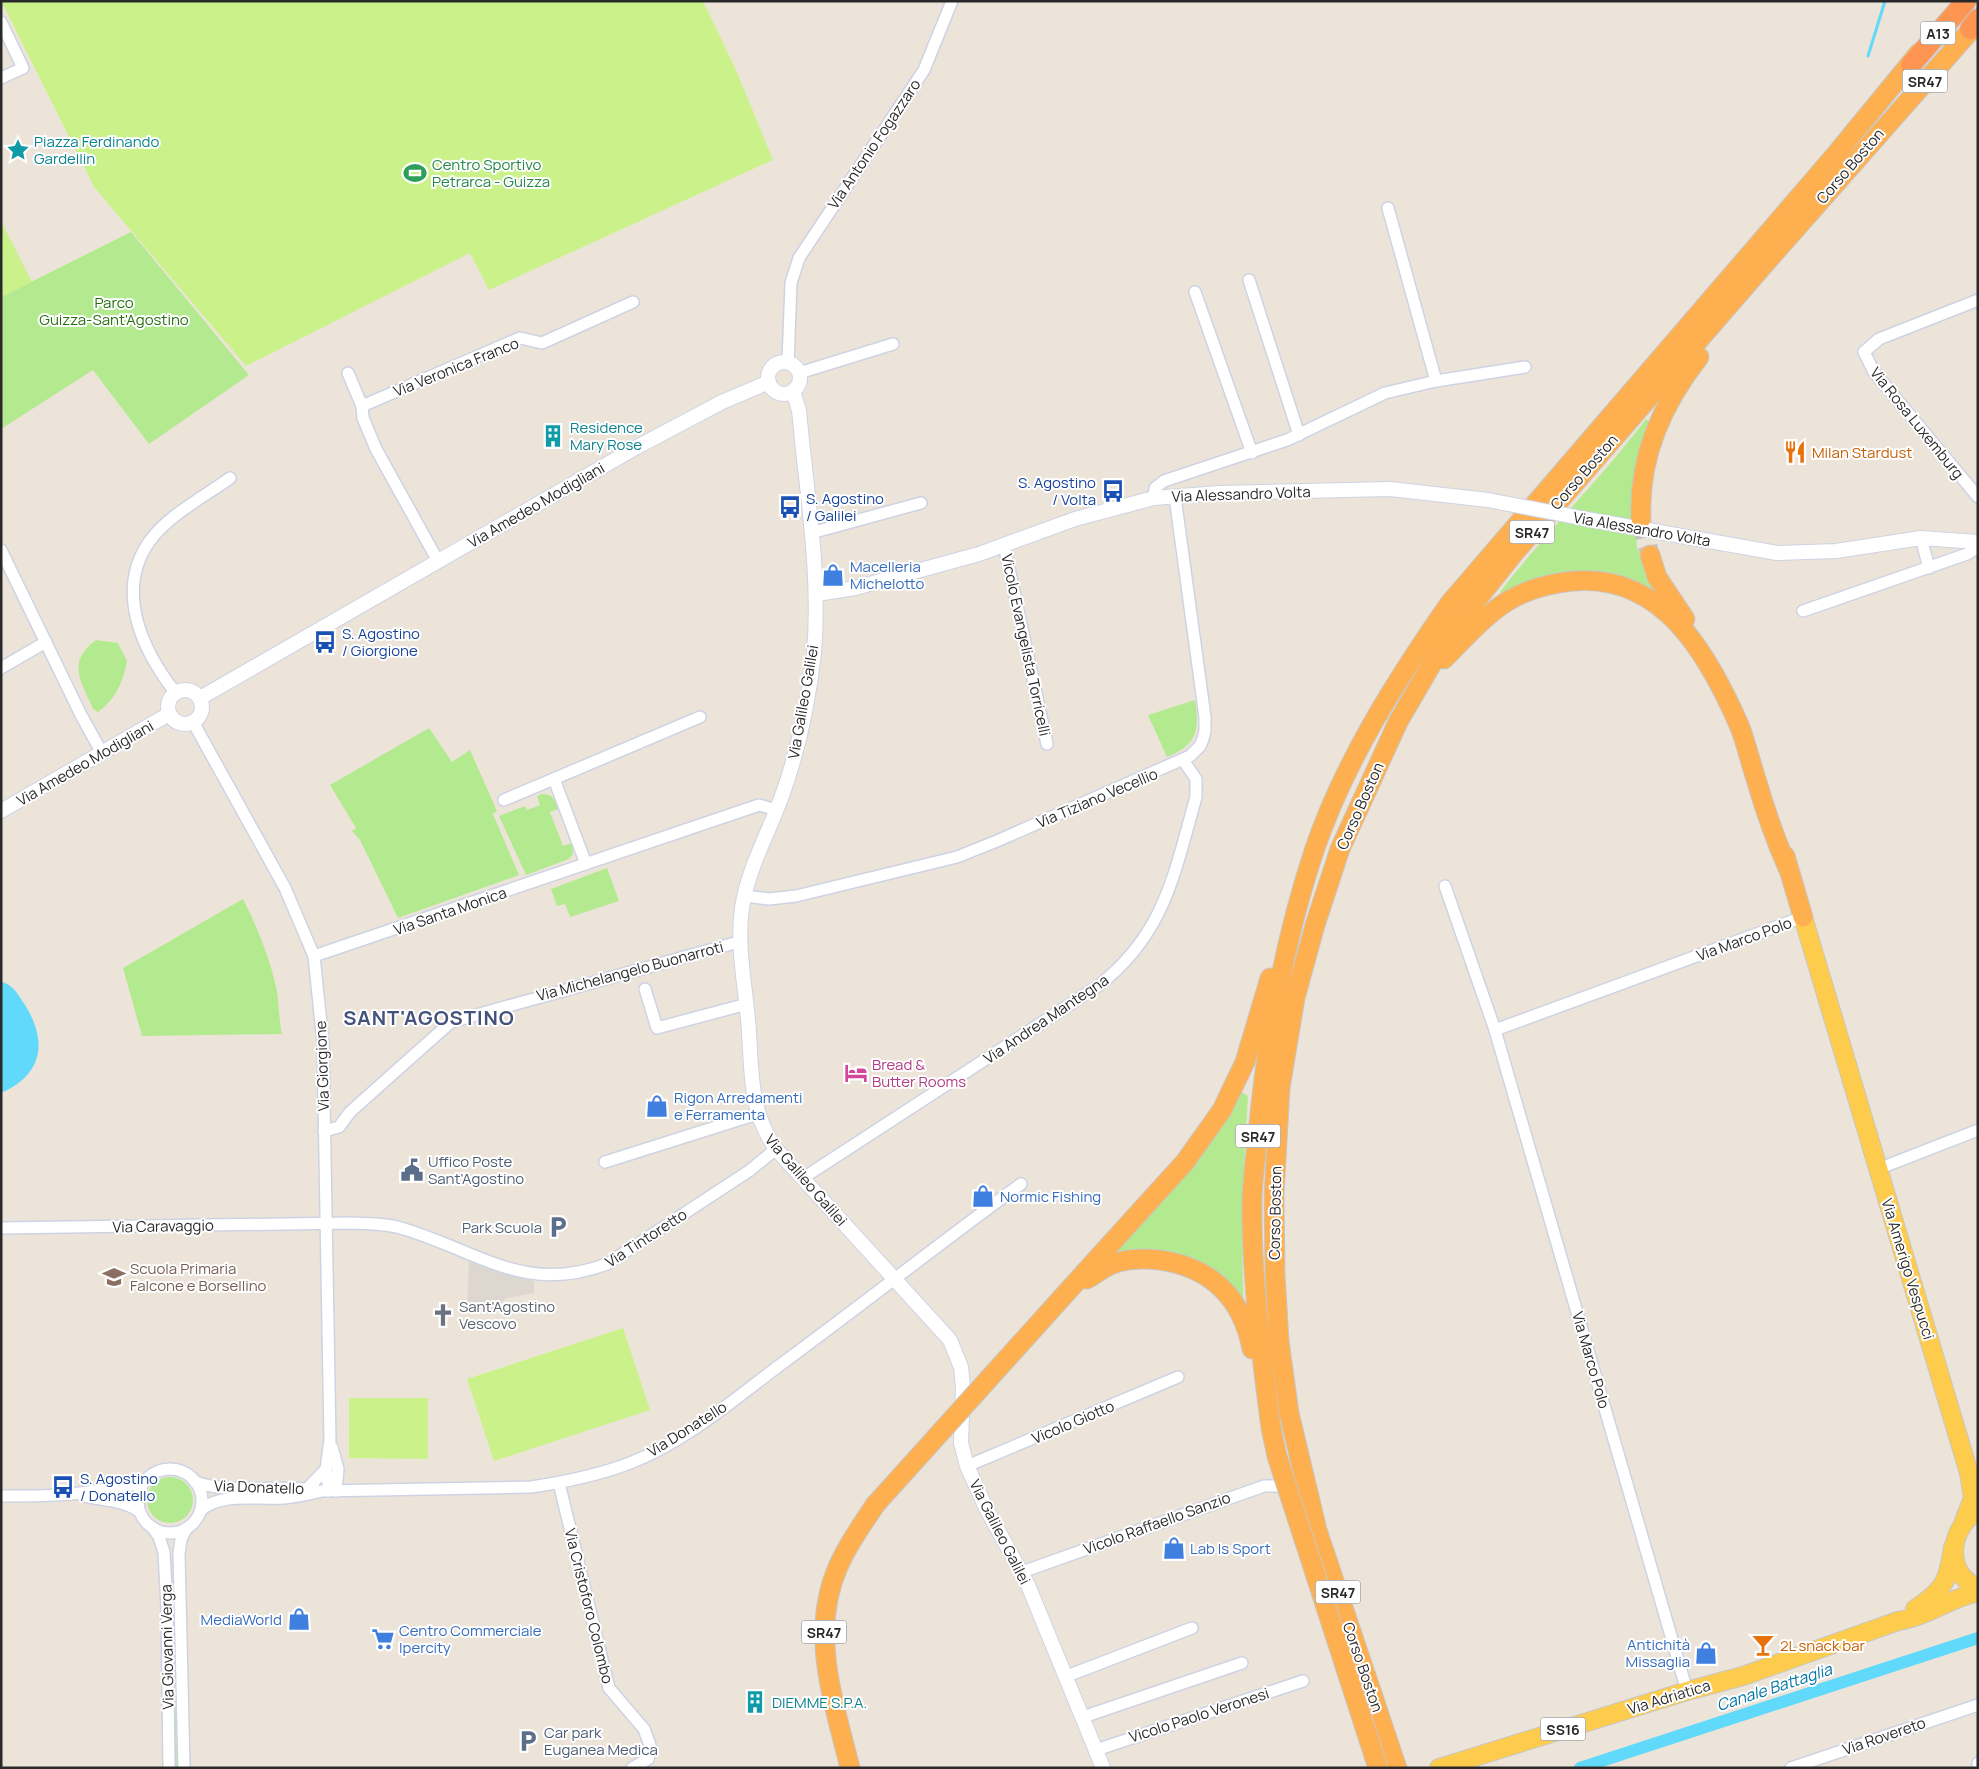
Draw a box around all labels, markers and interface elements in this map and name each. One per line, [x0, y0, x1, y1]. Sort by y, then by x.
road number: A13 [1920, 22, 1956, 44]
road number: SR47 [1902, 70, 1948, 92]
street label: Via Antonio Fogazzaro [823, 75, 925, 213]
street label: Corso Boston [1811, 124, 1889, 208]
place label: Piazza Ferdinando Gardellin [34, 131, 159, 169]
place icon: Piazza Ferdinando Gardellin [5, 137, 31, 163]
place label: Centro Sportivo Petrarca - Guizza [432, 154, 550, 192]
sports icon: Centro Sportivo Petrarca - Guizza [402, 160, 428, 186]
park label: Parco Guizza-Sant'Agostino [39, 292, 189, 330]
street label: Via Veronica Franco [390, 332, 522, 402]
street label: Via Rosa Luxemburg [1865, 363, 1969, 483]
place label: Residence Mary Rose [570, 417, 643, 455]
building icon: Residence Mary Rose [540, 423, 566, 449]
street label: Corso Boston [1545, 430, 1623, 514]
restaurant icon: Milan Stardust [1782, 439, 1808, 465]
place label: Milan Stardust [1812, 442, 1912, 463]
street label: Via Amedeo Modigliani [464, 457, 608, 553]
place label: S. Agostino / Volta [1018, 472, 1096, 510]
bus stop icon: S. Agostino / Volta [1100, 478, 1126, 504]
street label: Via Alessandro Volta [1171, 481, 1311, 507]
place label: S. Agostino / Galilei [806, 488, 884, 526]
bus stop icon: S. Agostino / Galilei [777, 494, 803, 520]
street label: Via Alessandro Volta [1572, 507, 1712, 551]
road number: SR47 [1510, 520, 1554, 544]
street label: Vicolo Evangelista Torricelli [996, 552, 1056, 738]
place label: Macelleria Michelotto [850, 556, 925, 594]
shop icon: Macelleria Michelotto [820, 562, 846, 588]
place label: S. Agostino / Giorgione [342, 623, 420, 661]
bus stop icon: S. Agostino / Giorgione [312, 629, 338, 655]
street label: Via Galileo Galilei [783, 643, 823, 761]
street label: Via Amedeo Modigliani [13, 715, 157, 811]
street label: Corso Boston [1331, 759, 1389, 853]
street label: Via Tiziano Vecellio [1033, 763, 1161, 833]
street label: Via Santa Monica [391, 882, 509, 940]
street label: Via Marco Polo [1693, 912, 1795, 966]
street label: Via Michelangelo Buonarroti [534, 936, 726, 1006]
street label: Via Andrea Mantegna [979, 969, 1113, 1069]
district label: SANT'AGOSTINO [343, 1004, 515, 1031]
street label: Via Giorgione [310, 1020, 334, 1112]
place label: Bread & Butter Rooms [872, 1054, 966, 1092]
hotel icon: Bread & Butter Rooms [843, 1060, 869, 1086]
place label: Rigon Arredamenti e Ferramenta [674, 1087, 802, 1125]
shop icon: Rigon Arredamenti e Ferramenta [644, 1093, 670, 1119]
road number: SR47 [1236, 1124, 1280, 1148]
street label: Via Galileo Galilei [760, 1130, 852, 1230]
place label: Uffico Poste Sant'Agostino [428, 1151, 524, 1189]
public building icon: Uffico Poste Sant'Agostino [399, 1157, 425, 1183]
street label: Corso Boston [1264, 1166, 1286, 1260]
shop icon: Normic Fishing [970, 1183, 996, 1209]
place label: Normic Fishing [1000, 1186, 1101, 1207]
street label: Via Amerigo Vespucci [1877, 1196, 1939, 1342]
street label: Via Tintoretto [601, 1204, 691, 1272]
parking icon: Park Scuola [545, 1214, 571, 1240]
street label: Via Caravaggio [112, 1215, 214, 1237]
place label: Park Scuola [462, 1217, 542, 1238]
place label: Scuola Primaria Falcone e Borsellino [130, 1258, 267, 1296]
school or university icon: Scuola Primaria Falcone e Borsellino [101, 1264, 127, 1290]
place label: Sant'Agostino Vescovo [459, 1296, 555, 1334]
church icon: Sant'Agostino Vescovo [430, 1302, 456, 1328]
street label: Via Marco Polo [1567, 1309, 1615, 1411]
street label: Vicolo Giotto [1029, 1395, 1118, 1449]
street label: Via Donatello [643, 1396, 731, 1462]
place label: S. Agostino / Donatello [80, 1468, 158, 1506]
bus stop icon: S. Agostino / Donatello [50, 1474, 76, 1500]
street label: Via Donatello [214, 1475, 305, 1499]
street label: Via Galileo Galilei [964, 1476, 1036, 1588]
street label: Vicolo Raffaello Sanzio [1081, 1487, 1233, 1559]
street label: Via Cristoforo Colombo [560, 1526, 618, 1686]
shop icon: Lab Is Sport [1161, 1535, 1187, 1561]
place label: Lab Is Sport [1190, 1538, 1271, 1559]
road number: SR47 [1316, 1580, 1360, 1604]
street label: Via Giovanni Verga [155, 1584, 179, 1710]
shop icon: MediaWorld [286, 1606, 312, 1632]
place label: MediaWorld [201, 1609, 282, 1630]
street label: Corso Boston [1338, 1619, 1388, 1715]
place label: Centro Commerciale Ipercity [399, 1620, 542, 1658]
road number: SR47 [802, 1620, 846, 1644]
supermarket icon: Centro Commerciale Ipercity [370, 1626, 396, 1652]
bar icon: 2L snack bar [1750, 1632, 1776, 1658]
place label: Antichità Missaglia [1626, 1634, 1690, 1672]
place label: 2L snack bar [1780, 1635, 1866, 1656]
shop icon: Antichità Missaglia [1693, 1640, 1719, 1666]
water label: Canale Battaglia [1713, 1658, 1836, 1716]
street label: Via Adriatica [1625, 1674, 1713, 1720]
street label: Vicolo Paolo Veronesi [1126, 1682, 1272, 1748]
building icon: DIEMME S.P.A. [742, 1689, 768, 1715]
place label: DIEMME S.P.A. [772, 1692, 867, 1713]
street label: Via Rovereto [1840, 1712, 1928, 1760]
road number: SS16 [1540, 1718, 1586, 1740]
place label: Car park Euganea Medica [544, 1722, 658, 1760]
parking icon: Car park Euganea Medica [515, 1728, 541, 1754]

